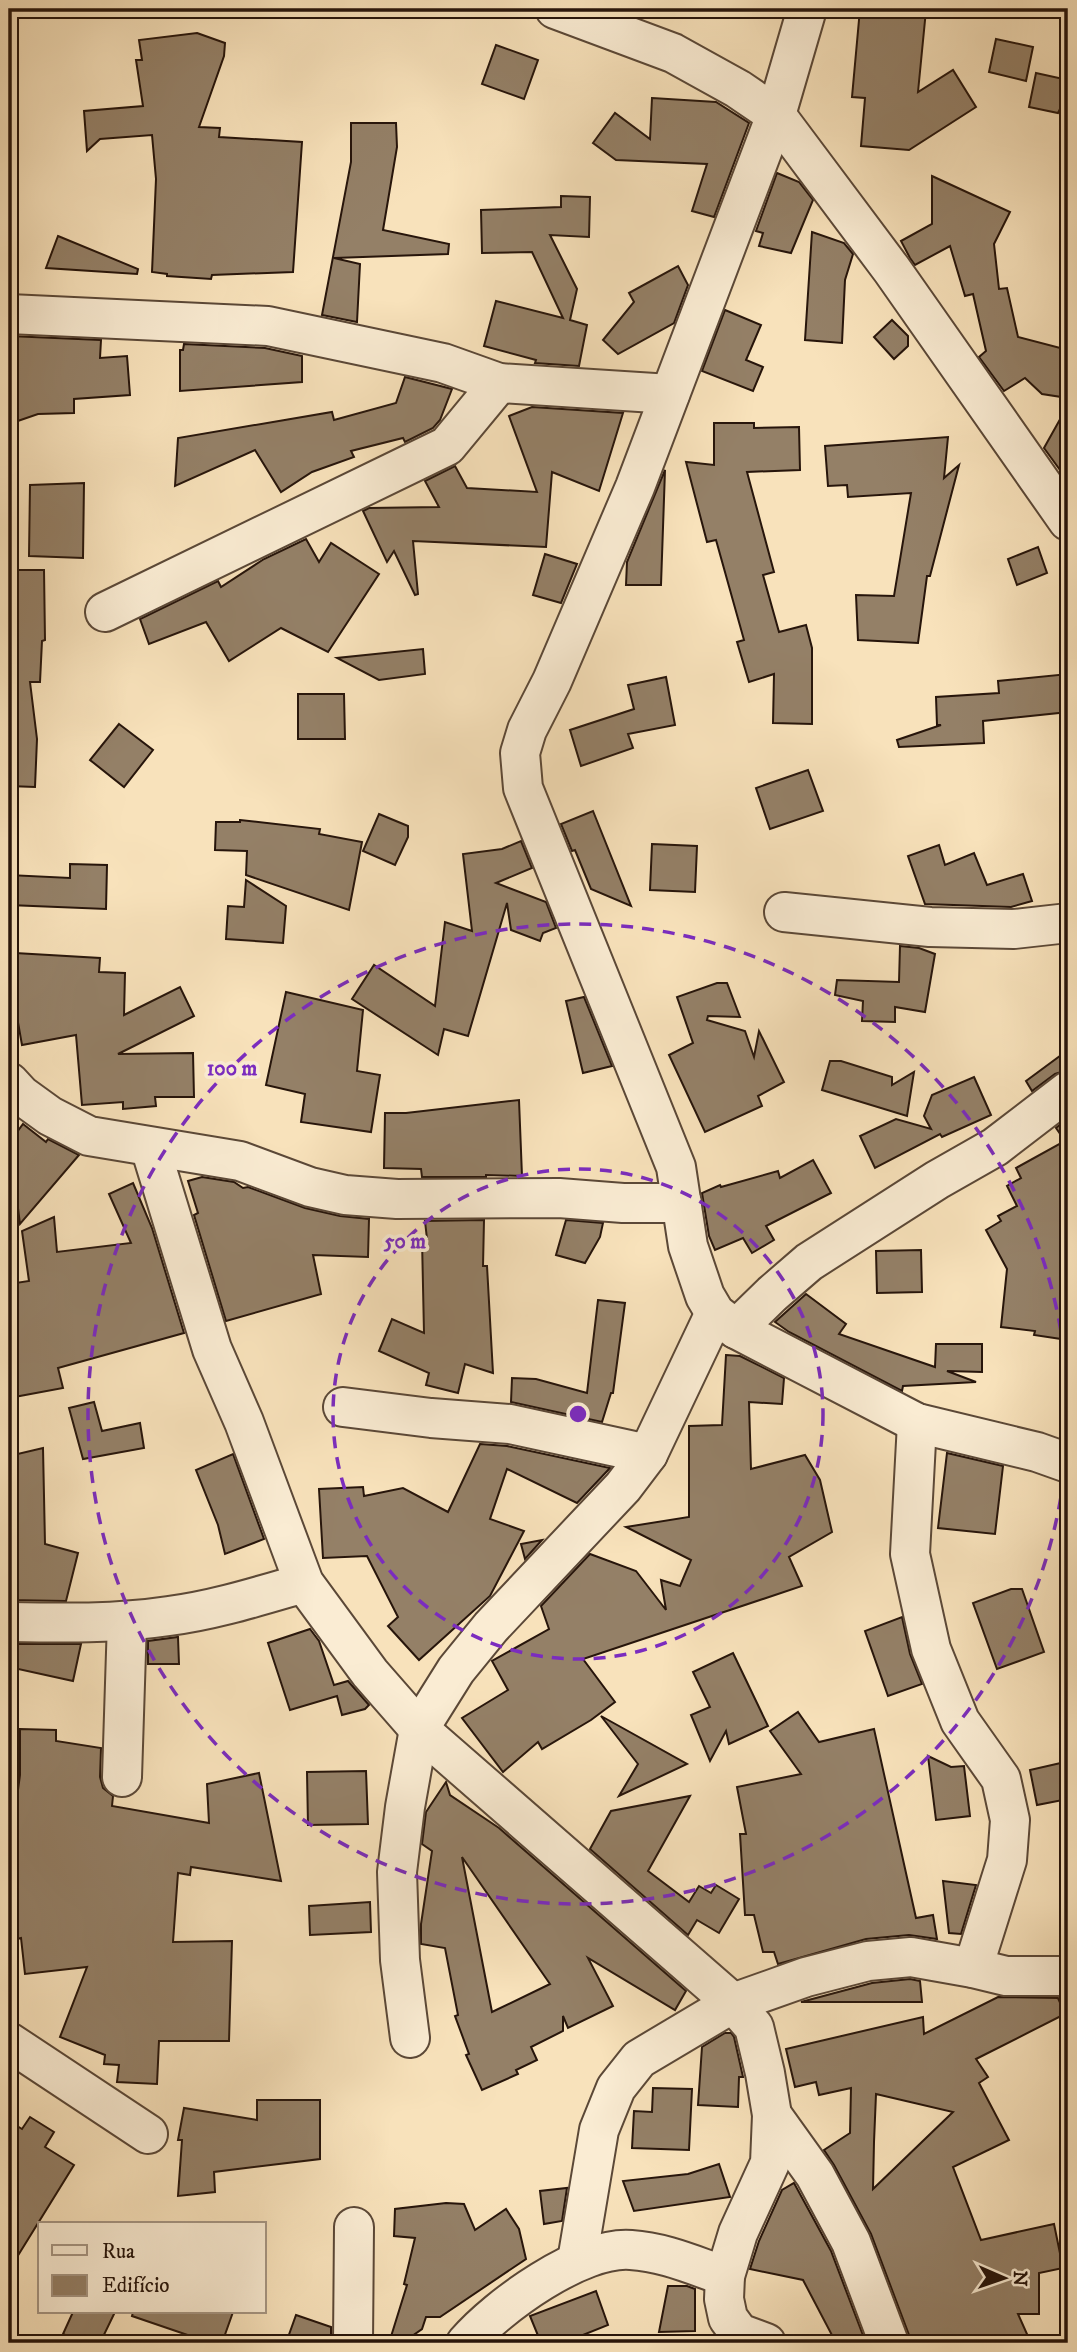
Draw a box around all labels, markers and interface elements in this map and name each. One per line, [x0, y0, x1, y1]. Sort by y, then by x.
text: 100 m [207, 1056, 257, 1082]
text: 50 m [383, 1229, 426, 1255]
centre of rings [566, 1402, 590, 1426]
legend [38, 2222, 266, 2314]
text: Rua [102, 2239, 135, 2265]
north arrow [968, 2244, 1038, 2314]
text: N [1008, 2270, 1031, 2287]
text: Edifício [102, 2273, 170, 2299]

